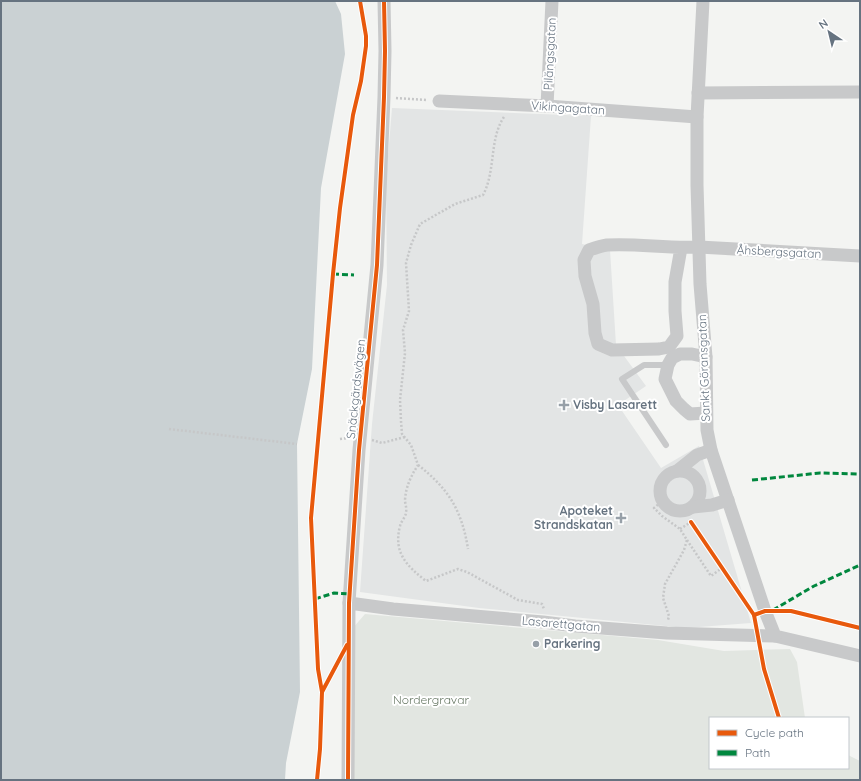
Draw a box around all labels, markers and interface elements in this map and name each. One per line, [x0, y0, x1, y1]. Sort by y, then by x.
north arrow [809, 12, 849, 52]
text: N [816, 16, 831, 32]
street label: Pilängsgatan [540, 17, 559, 91]
street label: Vikingagatan [531, 97, 606, 118]
street label: Åhsbergsgatan [736, 242, 822, 261]
street label: Sankt Göransgatan [694, 314, 713, 422]
street label: Snäckgärdsvägen [343, 338, 368, 440]
place label: Visby Lasarett [573, 397, 657, 412]
marker: Visby Lasarett [558, 399, 570, 411]
place label: Apoteket Strandskatan [534, 503, 613, 532]
marker: Apoteket Strandskatan [616, 513, 626, 523]
street label: Lasarettgatan [521, 613, 601, 634]
place label: Parkering [544, 636, 600, 651]
marker: Parkering [531, 639, 541, 649]
park label: Nordergravar [393, 692, 469, 707]
legend [709, 717, 849, 769]
text: Cycle path [745, 725, 804, 740]
text: Path [745, 745, 770, 760]

